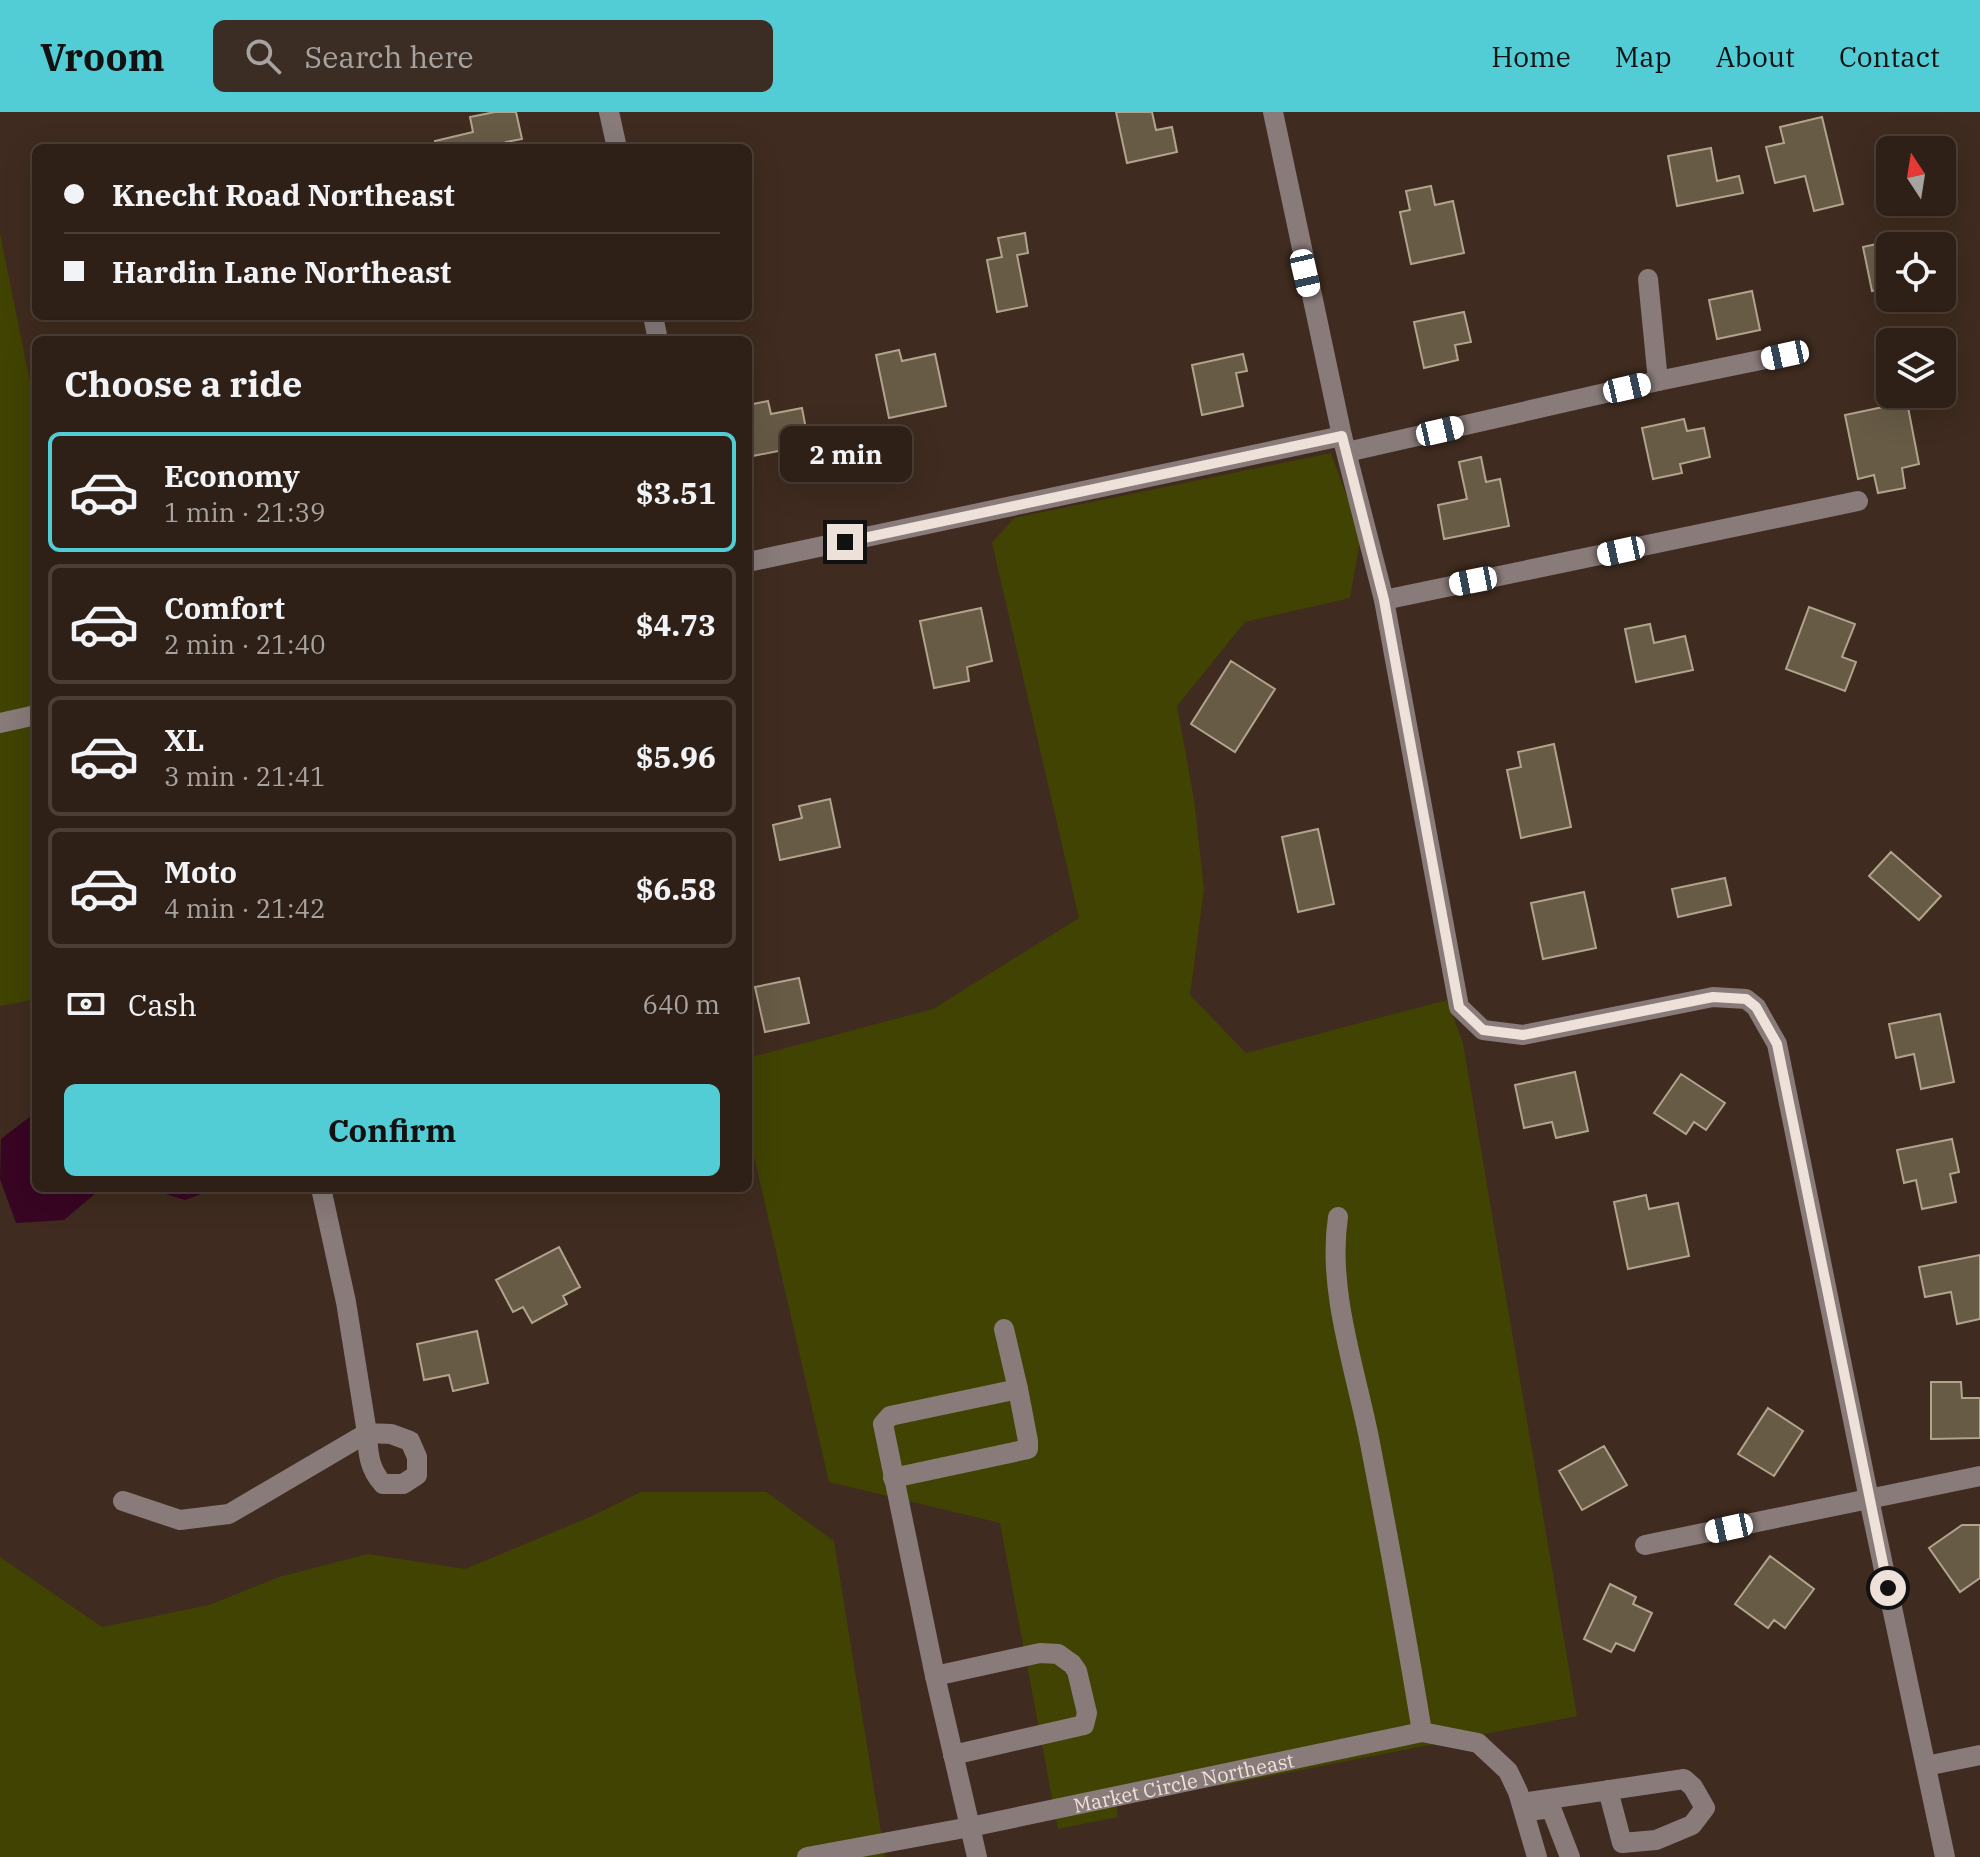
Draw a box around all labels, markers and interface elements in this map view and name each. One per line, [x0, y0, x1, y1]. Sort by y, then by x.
search box [213, 20, 773, 92]
text: Vroom [40, 32, 165, 81]
icon: search [241, 34, 285, 78]
text: Search here [305, 37, 474, 76]
text: Home [1491, 38, 1571, 75]
text: Map [1615, 38, 1672, 75]
text: About [1716, 38, 1795, 75]
text: Contact [1839, 38, 1940, 75]
north arrow [1876, 136, 1956, 216]
map controls [1876, 136, 1956, 408]
text: Knecht Road Northeast [112, 175, 455, 214]
button: locate [1876, 232, 1956, 312]
car [1288, 247, 1322, 299]
text: Hardin Lane Northeast [112, 252, 451, 291]
button: layers [1876, 328, 1956, 408]
car [1759, 338, 1811, 372]
text: Choose a ride [64, 360, 303, 407]
car [1601, 371, 1653, 405]
car [1414, 414, 1466, 448]
callout: 2 min [779, 426, 911, 482]
text: 2 min [810, 437, 882, 471]
icon: car [68, 456, 140, 528]
text: Economy [164, 456, 300, 495]
text: $3.51 [636, 473, 716, 512]
text: 1 min · 21:39 [164, 495, 326, 529]
route end [827, 524, 863, 560]
car [1595, 534, 1647, 568]
car [1447, 565, 1499, 597]
icon: car [68, 588, 140, 660]
text: Comfort [164, 588, 285, 627]
text: $4.73 [636, 605, 716, 644]
text: 2 min · 21:40 [164, 627, 326, 661]
icon: car [68, 720, 140, 792]
text: XL [164, 720, 204, 759]
text: $5.96 [636, 737, 716, 776]
text: 3 min · 21:41 [164, 759, 326, 793]
icon: car [68, 852, 140, 924]
text: Moto [164, 852, 237, 891]
text: $6.58 [636, 869, 716, 908]
text: 4 min · 21:42 [164, 891, 326, 925]
icon: cash [64, 982, 108, 1026]
text: Cash [128, 985, 197, 1024]
text: 640 m [642, 987, 720, 1021]
button: Confirm [64, 1084, 720, 1176]
car [1703, 1511, 1755, 1545]
route start [1870, 1570, 1906, 1606]
street label: Market Circle Northeast [1071, 1746, 1296, 1818]

